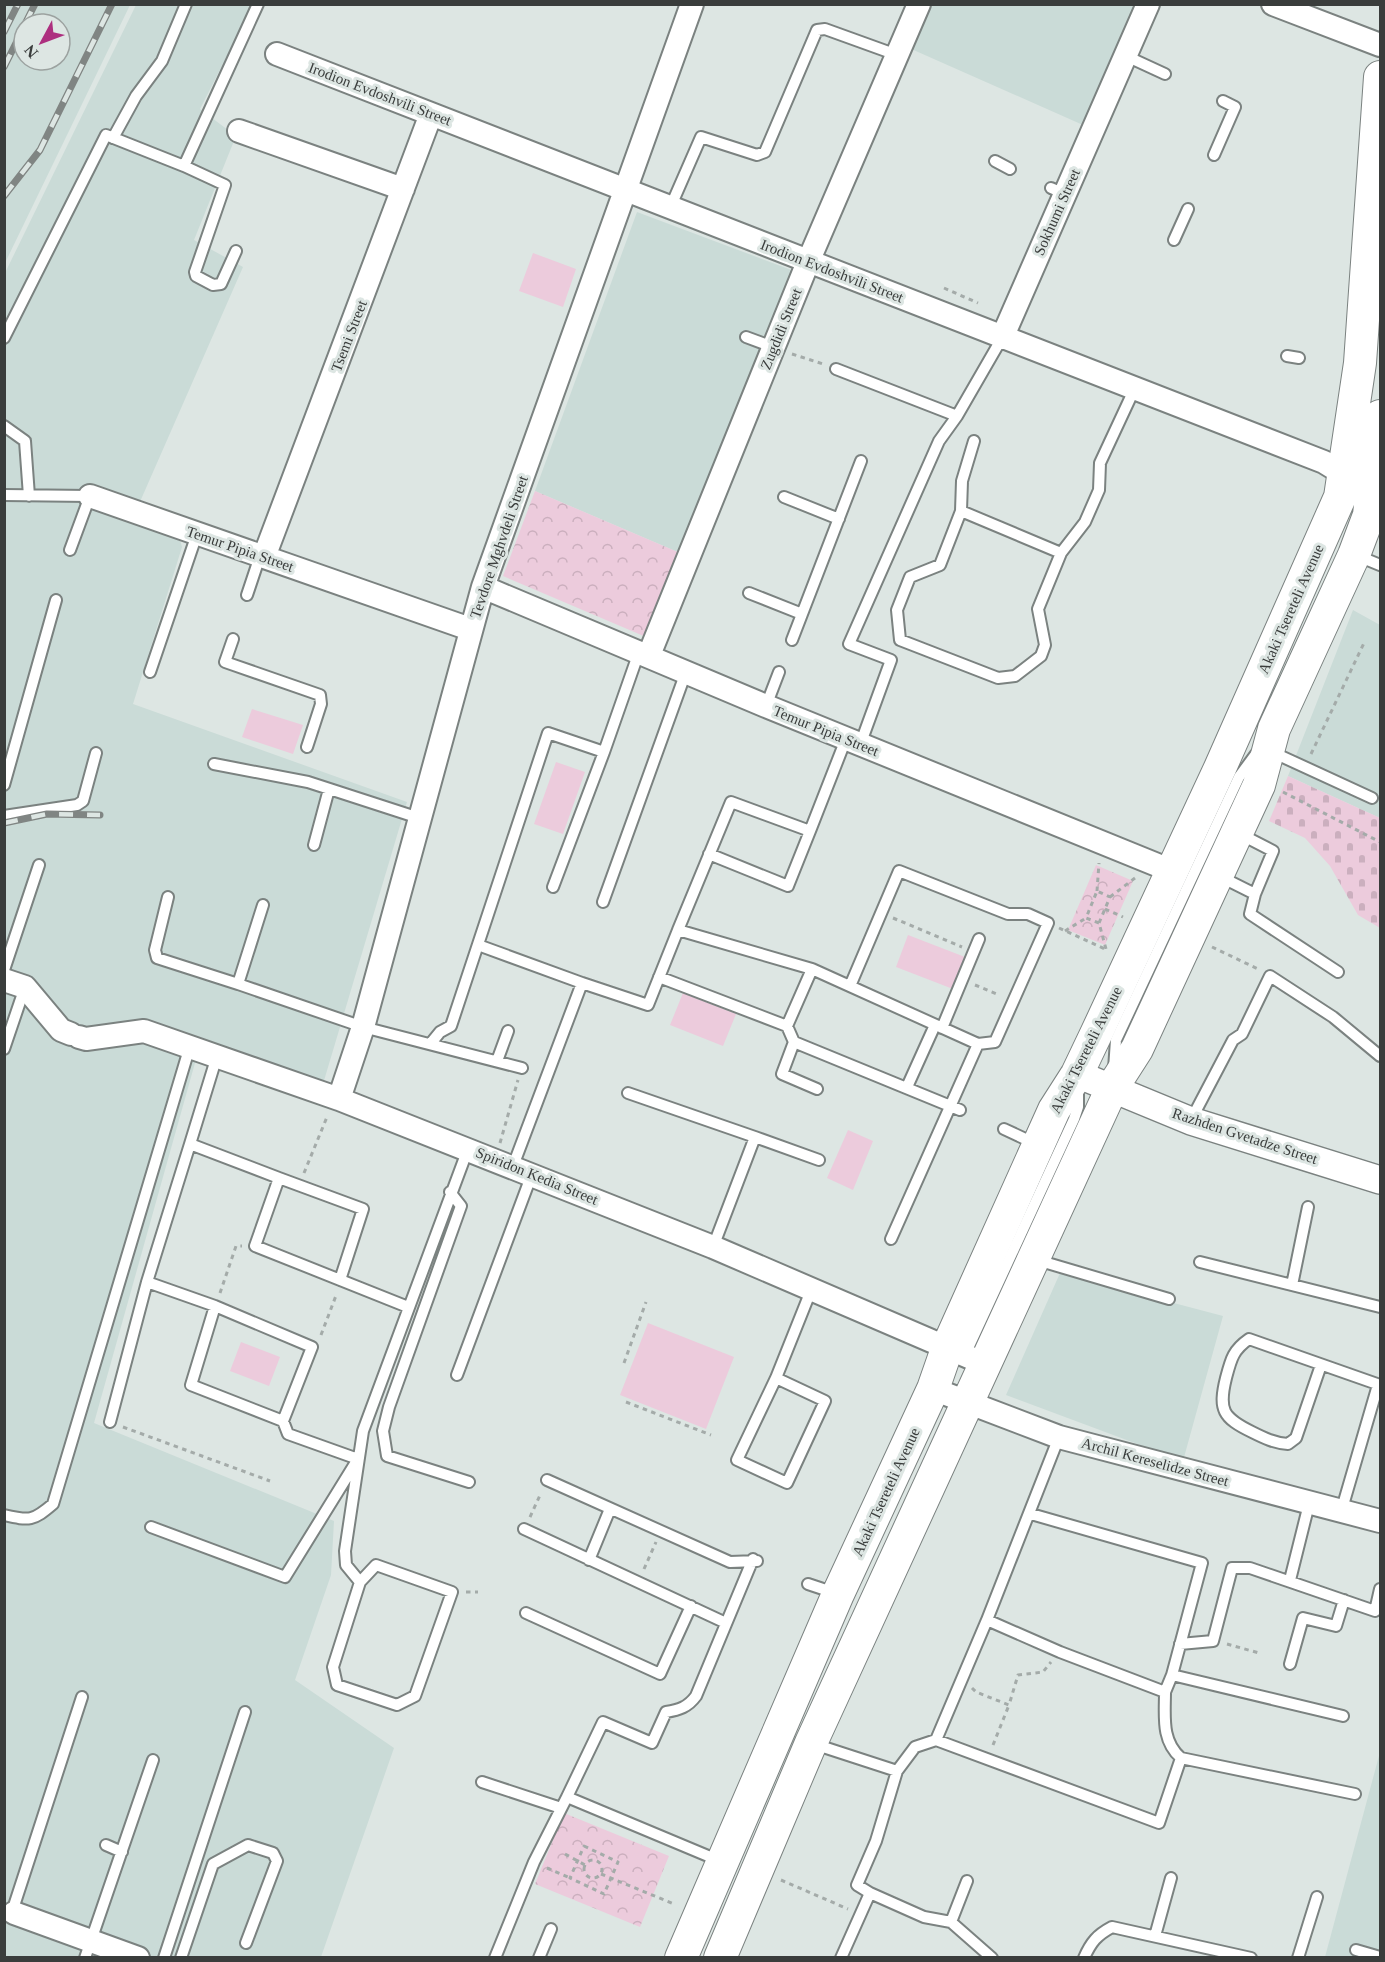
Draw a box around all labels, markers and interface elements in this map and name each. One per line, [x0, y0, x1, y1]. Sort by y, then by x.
north arrow [12, 12, 72, 72]
text: N [21, 41, 41, 61]
street label: Irodion Evdoshvili Street [306, 59, 454, 129]
street label: Sokhumi Street [1031, 166, 1084, 258]
street label: Irodion Evdoshvili Street [758, 236, 906, 306]
street label: Zugdidi Street [757, 285, 805, 372]
street label: Tsemi Street [328, 297, 370, 374]
street label: Tevdore Mghvdeli Street [467, 473, 531, 620]
street label: Temur Pipia Street [184, 523, 296, 575]
street label: Akaki Tsereteli Avenue [1255, 541, 1327, 676]
street label: Temur Pipia Street [771, 703, 882, 760]
street label: Akaki Tsereteli Avenue [1047, 984, 1125, 1116]
street label: Razhden Gvetadze Street [1170, 1105, 1320, 1167]
street label: Spiridon Kedia Street [474, 1144, 601, 1208]
street label: Akaki Tsereteli Avenue [849, 1425, 923, 1559]
street label: Archil Kereselidze Street [1080, 1435, 1231, 1490]

